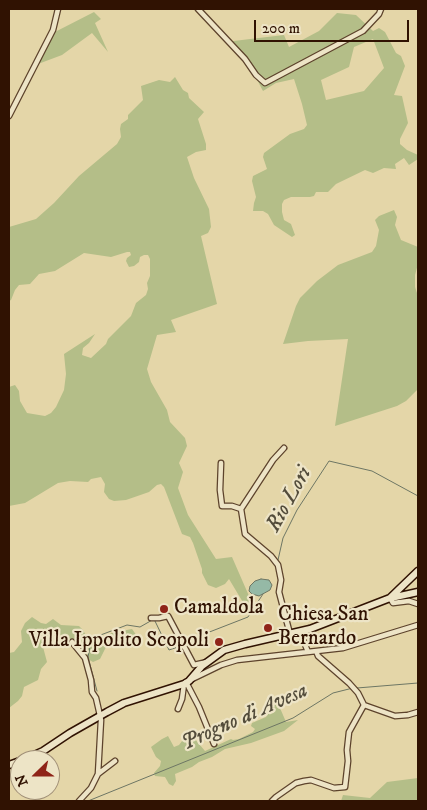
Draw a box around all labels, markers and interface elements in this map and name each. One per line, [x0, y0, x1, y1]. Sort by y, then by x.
scale bar [257, 10, 412, 42]
text: 200 m [262, 19, 300, 38]
water label: Rio Lori [261, 463, 319, 537]
place label: Camaldola [174, 596, 264, 622]
marker: Camaldola [158, 603, 170, 615]
place label: Chiesa San Bernardo [278, 603, 368, 653]
marker: Chiesa San Bernardo [262, 622, 274, 634]
place label: Villa Ippolito Scopoli [29, 629, 209, 655]
marker: Villa Ippolito Scopoli [213, 636, 225, 648]
water label: Progno di Avesa [178, 678, 312, 758]
north arrow [10, 750, 60, 800]
text: N [12, 772, 33, 789]

